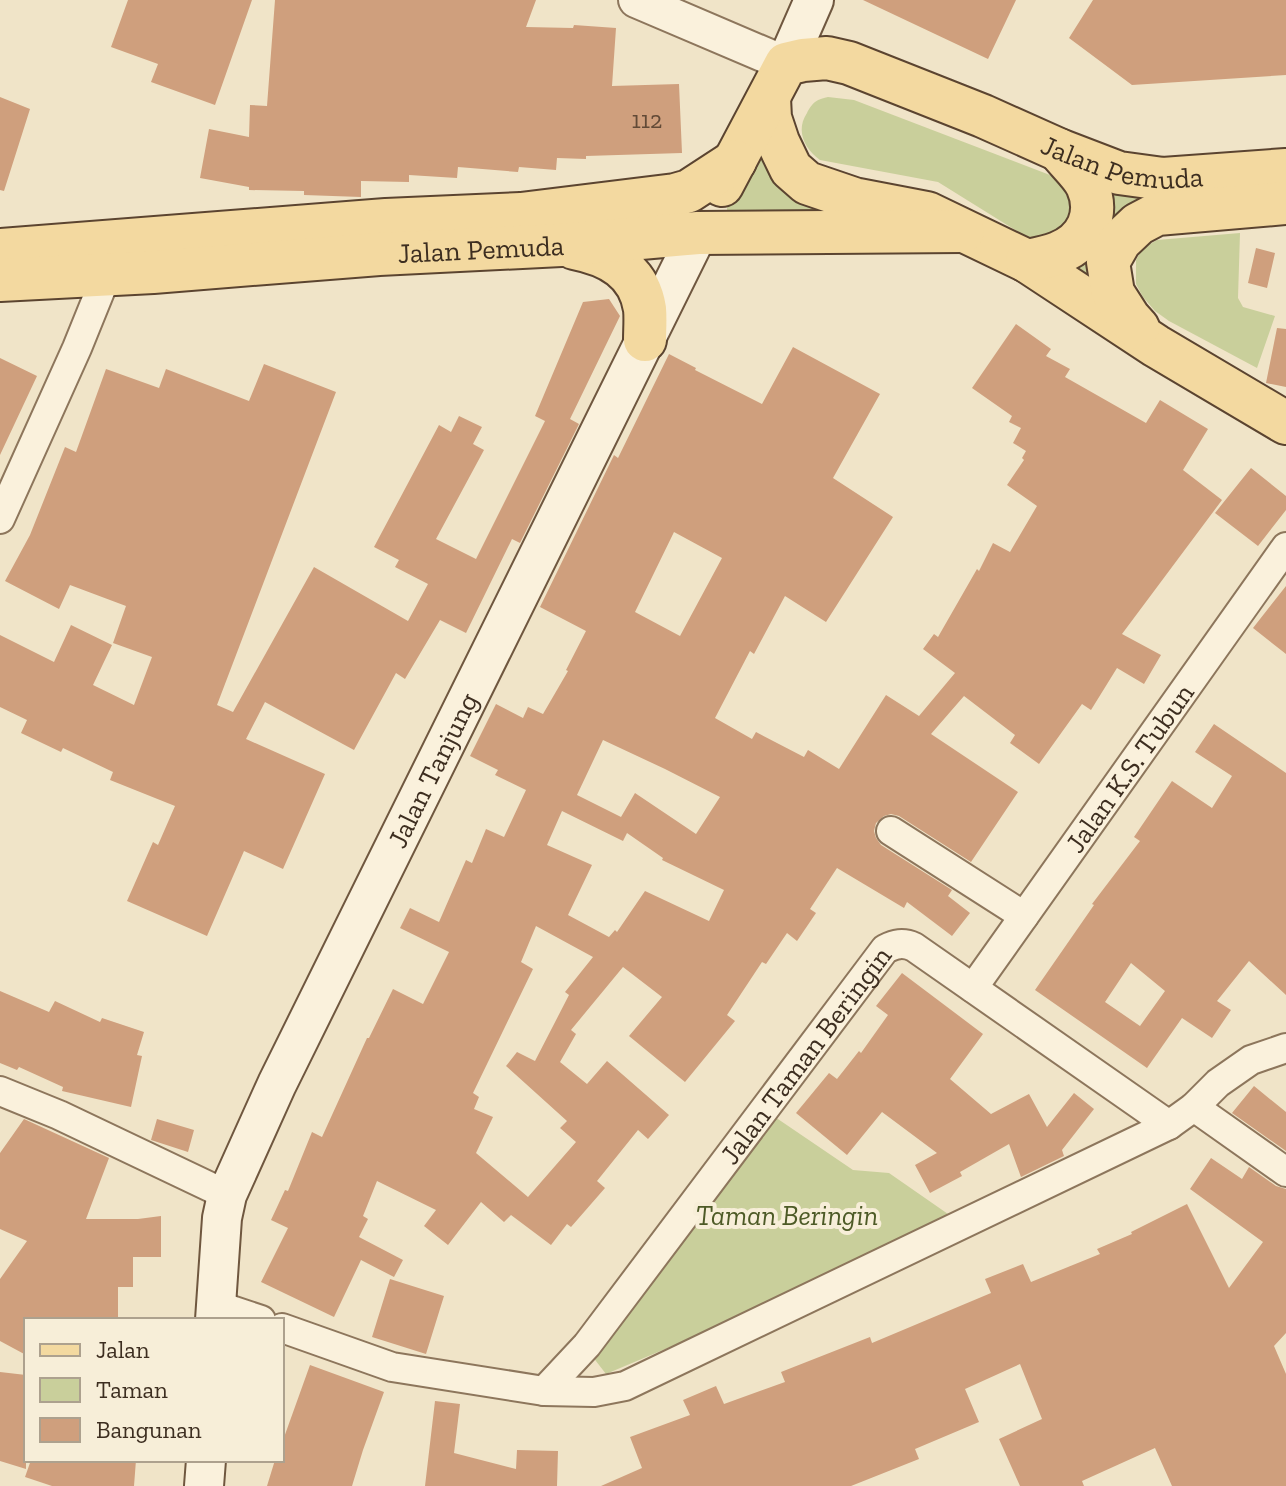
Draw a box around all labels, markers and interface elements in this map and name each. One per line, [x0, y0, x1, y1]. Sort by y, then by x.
house number: 112 [632, 105, 662, 134]
street label: Jalan Pemuda [1036, 128, 1205, 196]
street label: Jalan Pemuda [397, 229, 565, 270]
street label: Jalan K.S. Tubun [1059, 677, 1201, 859]
street label: Jalan Tanjung [381, 687, 485, 853]
street label: Jalan Taman Beringin [713, 940, 898, 1170]
park label: Taman Beringin [696, 1199, 878, 1232]
legend [24, 1318, 284, 1462]
text: Jalan [96, 1335, 150, 1364]
text: Taman [96, 1375, 168, 1404]
text: Bangunan [96, 1415, 202, 1444]

